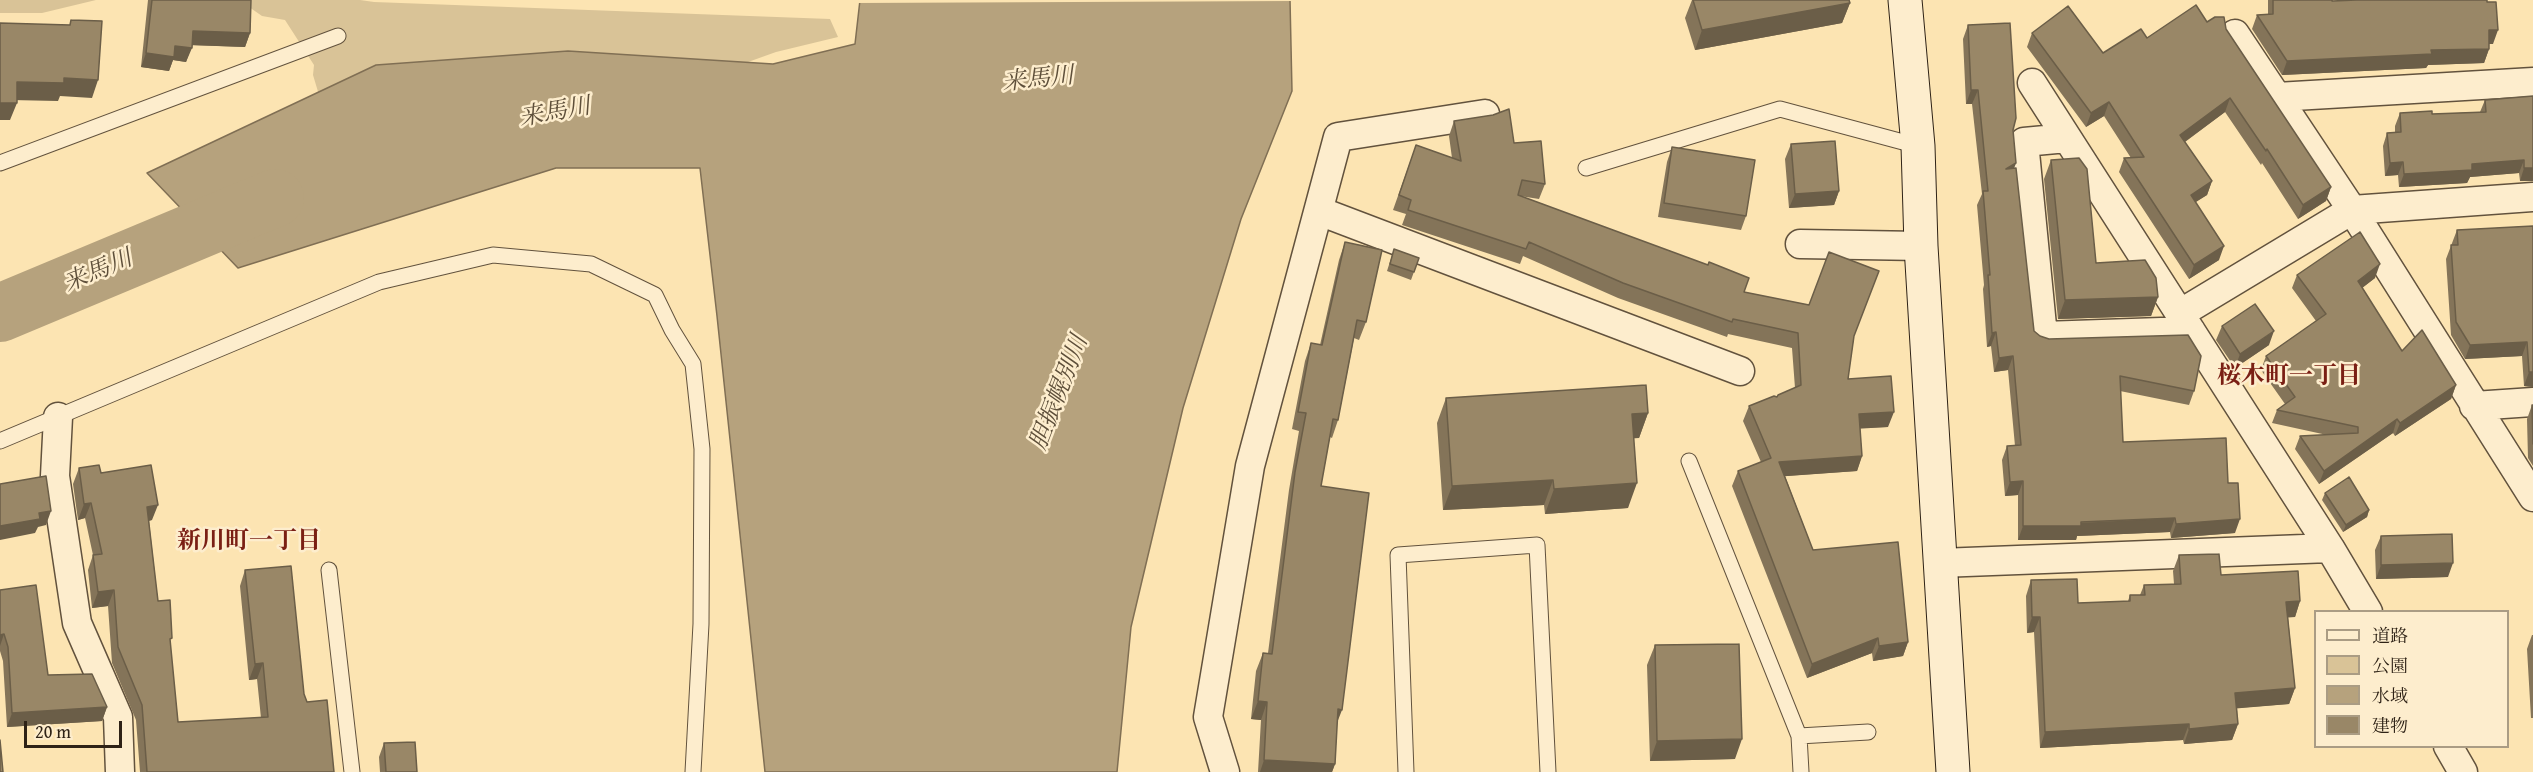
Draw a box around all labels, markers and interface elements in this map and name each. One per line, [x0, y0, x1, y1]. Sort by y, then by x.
water label: 来馬川 [1001, 62, 1075, 98]
water label: 来馬川 [517, 93, 593, 133]
water label: 来馬川 [59, 245, 137, 299]
water label: 胆振幌別川 [1025, 332, 1095, 454]
district label: 桜木町一丁目 [2217, 363, 2361, 391]
district label: 新川町一丁目 [177, 528, 321, 556]
legend [2314, 610, 2509, 748]
text: 道路 [2372, 622, 2408, 649]
text: 公園 [2372, 652, 2408, 679]
text: 水域 [2372, 682, 2408, 709]
scale bar [27, 709, 124, 747]
text: 建物 [2372, 712, 2408, 739]
text: 20 m [35, 718, 71, 745]

